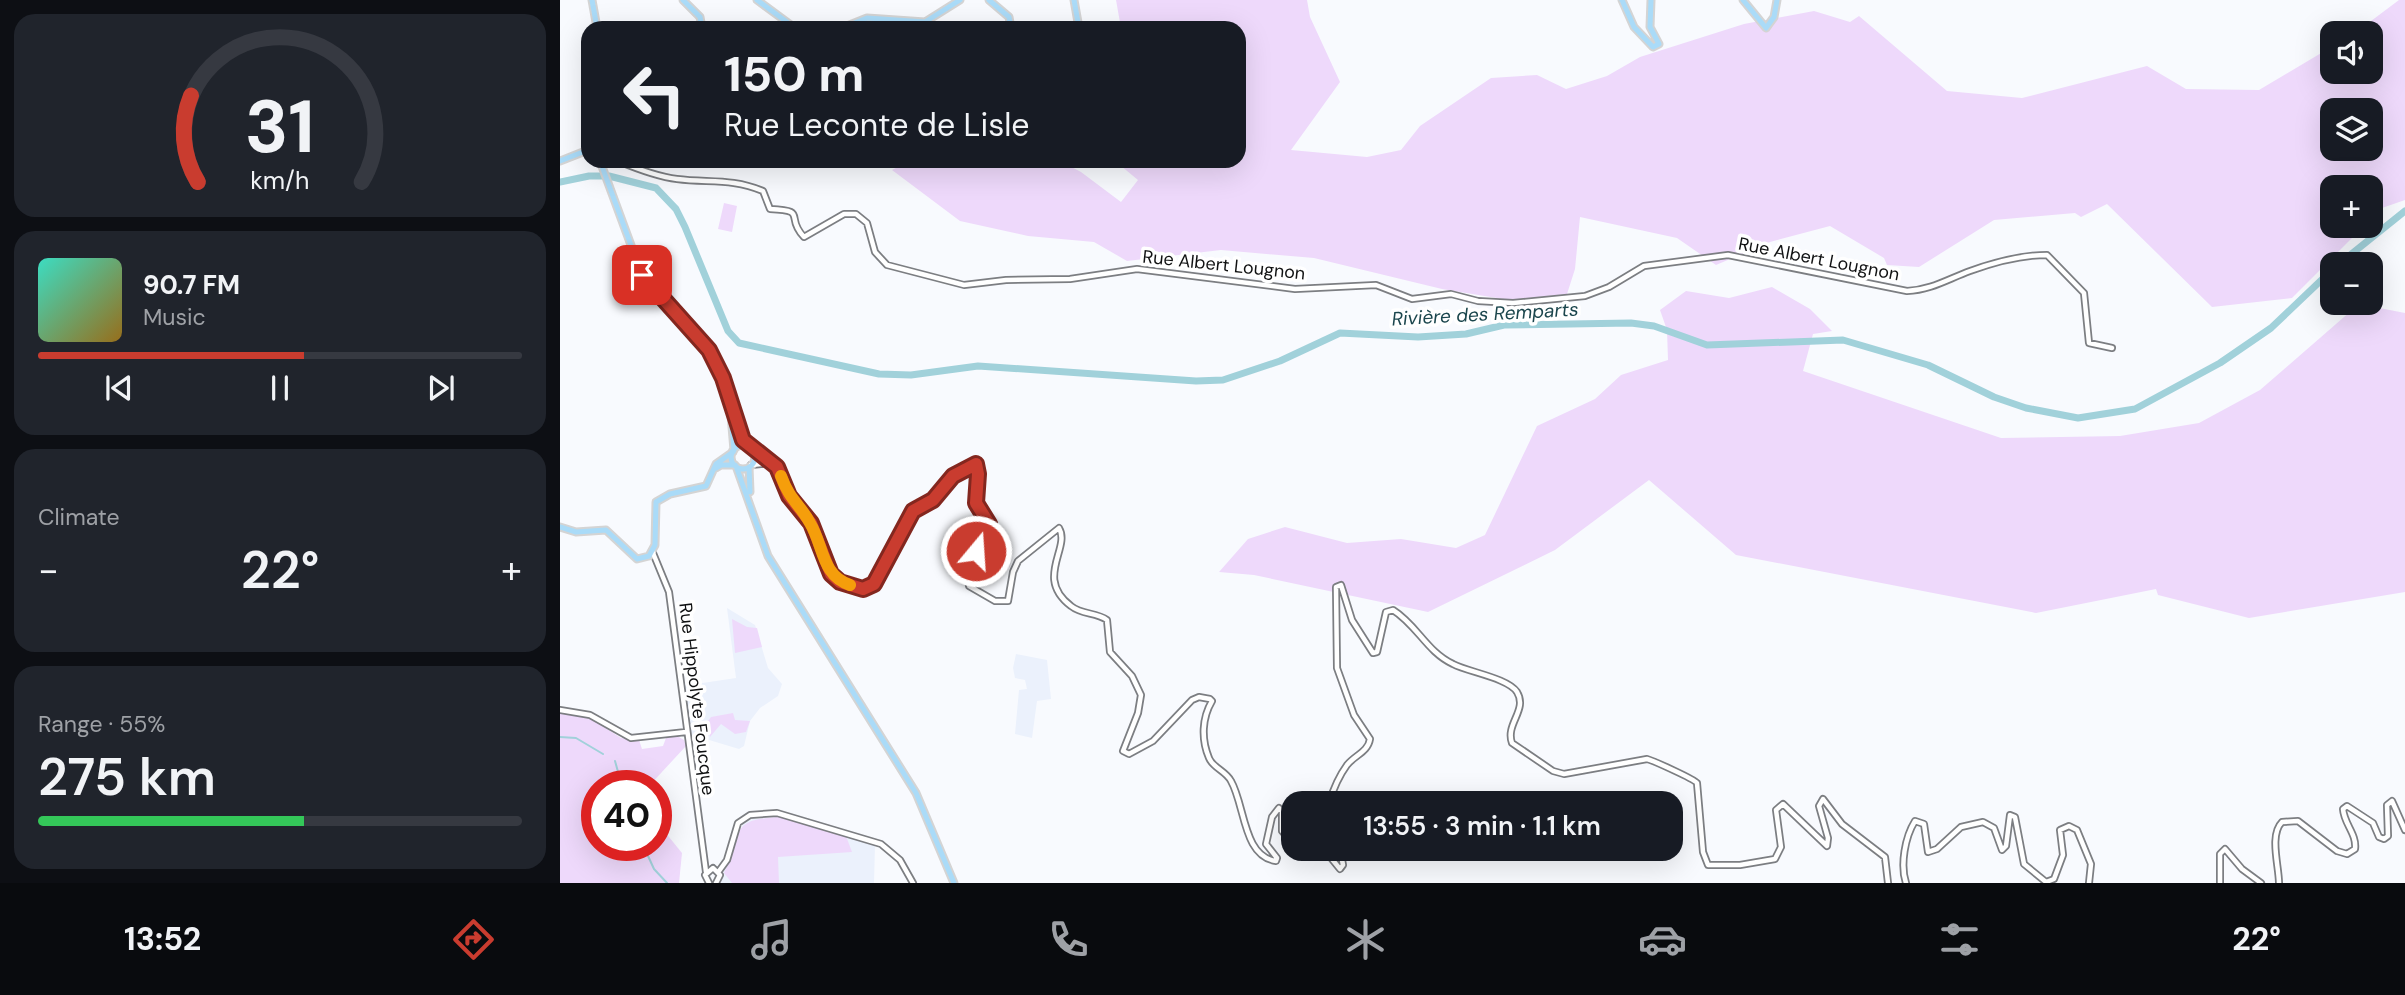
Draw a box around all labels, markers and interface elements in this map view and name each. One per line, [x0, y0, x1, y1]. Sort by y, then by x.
map controls [2320, 21, 2383, 315]
button: sound [2320, 21, 2383, 84]
text: 150 m [724, 42, 864, 106]
icon: left [609, 49, 700, 140]
text: 31 [245, 80, 315, 175]
button: layers [2320, 98, 2383, 161]
text: Rue Leconte de Lisle [724, 104, 1030, 146]
text: km/h [250, 163, 310, 196]
button: + [2320, 175, 2383, 238]
street label: Rue Albert Lougnon [1736, 232, 1902, 286]
pin [612, 245, 672, 305]
street label: Rue Albert Lougnon [1141, 245, 1307, 285]
button: − [2320, 252, 2383, 315]
icon: arrive [623, 256, 661, 294]
text: 90.7 FM [143, 268, 240, 302]
water label: Rivière des Remparts [1391, 297, 1579, 331]
text: Music [143, 302, 206, 332]
icon: previous [100, 369, 138, 407]
icon: pause [261, 369, 299, 407]
icon: next [422, 369, 460, 407]
text: Climate [38, 502, 120, 532]
position arrow [939, 514, 1013, 588]
text: 22° [241, 536, 319, 604]
text: − [38, 545, 59, 595]
text: + [501, 545, 522, 595]
street label: Rue Hippolyte Foucque [673, 601, 721, 797]
text: Range · 55% [38, 709, 165, 739]
text: 275 km [38, 743, 216, 811]
speed limit sign: 40 [581, 770, 672, 861]
text: 13:55 · 3 min · 1.1 km [1363, 809, 1601, 843]
icon: directions [449, 915, 498, 964]
icon: music [747, 915, 796, 964]
icon: phone [1044, 915, 1093, 964]
icon: climate [1341, 915, 1390, 964]
icon: car [1638, 915, 1687, 964]
icon: filters [1935, 915, 1984, 964]
text: 13:52 [124, 918, 201, 960]
text: 22° [2232, 918, 2281, 960]

